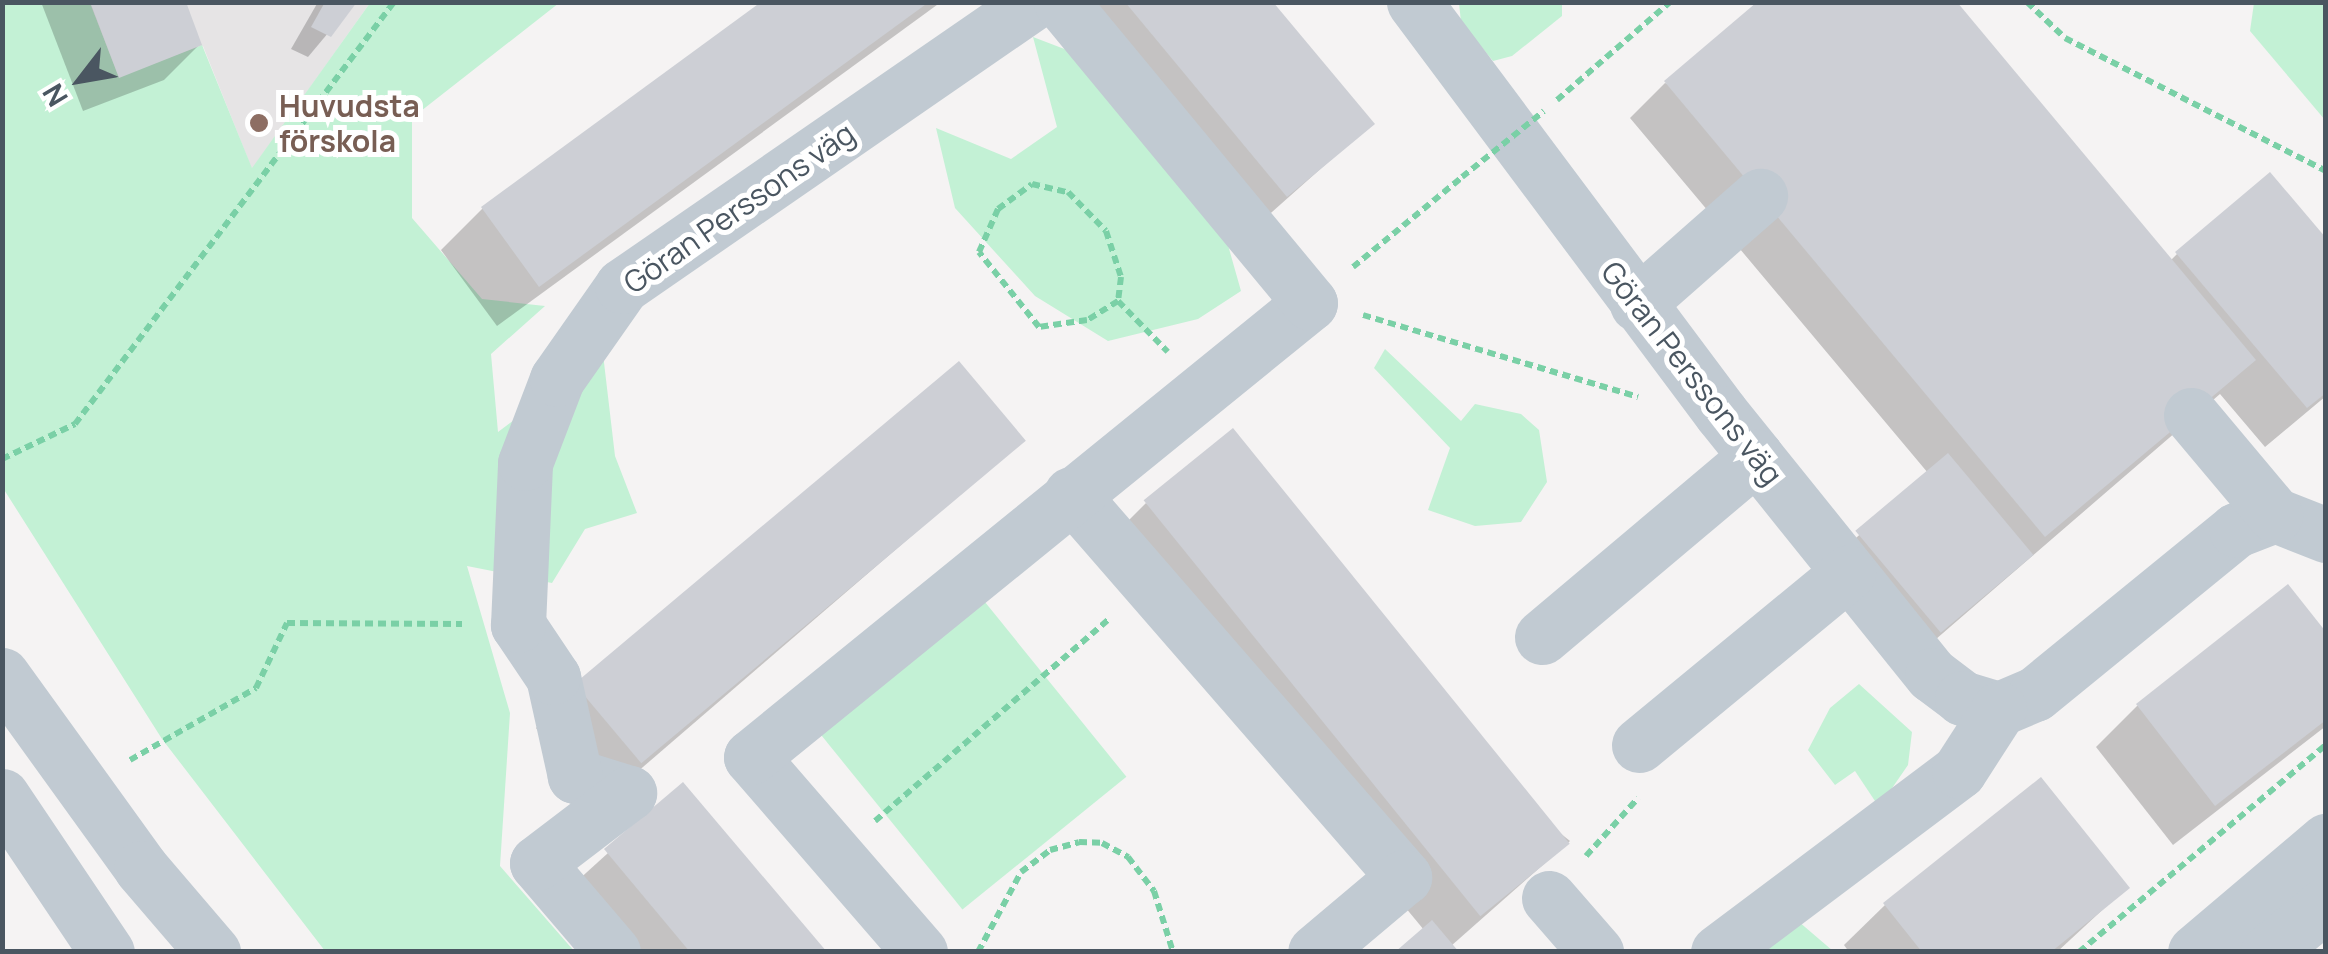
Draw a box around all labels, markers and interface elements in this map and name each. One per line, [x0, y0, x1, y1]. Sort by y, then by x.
north arrow [30, 30, 130, 130]
text: N [33, 77, 76, 114]
place label: Huvudsta förskola [279, 88, 420, 158]
marker: Huvudsta förskola [248, 112, 270, 134]
street label: Göran Perssons väg [617, 115, 861, 301]
street label: Göran Perssons väg [1594, 254, 1790, 492]

